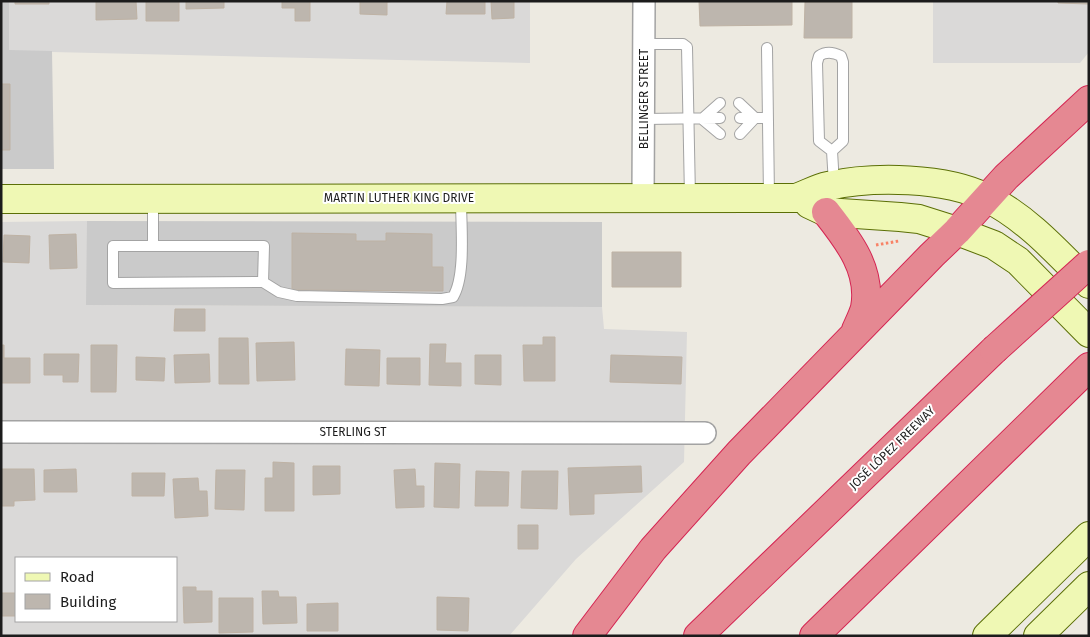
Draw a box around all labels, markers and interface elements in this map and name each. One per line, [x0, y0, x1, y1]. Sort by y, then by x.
street label: BELLINGER STREET [637, 48, 651, 149]
street label: MARTIN LUTHER KING DRIVE [324, 191, 474, 205]
street label: JOSÉ LÓPEZ FREEWAY [846, 403, 938, 492]
street label: STERLING ST [319, 425, 387, 439]
legend [15, 557, 178, 622]
text: Road [60, 568, 95, 586]
text: Building [60, 593, 116, 611]

